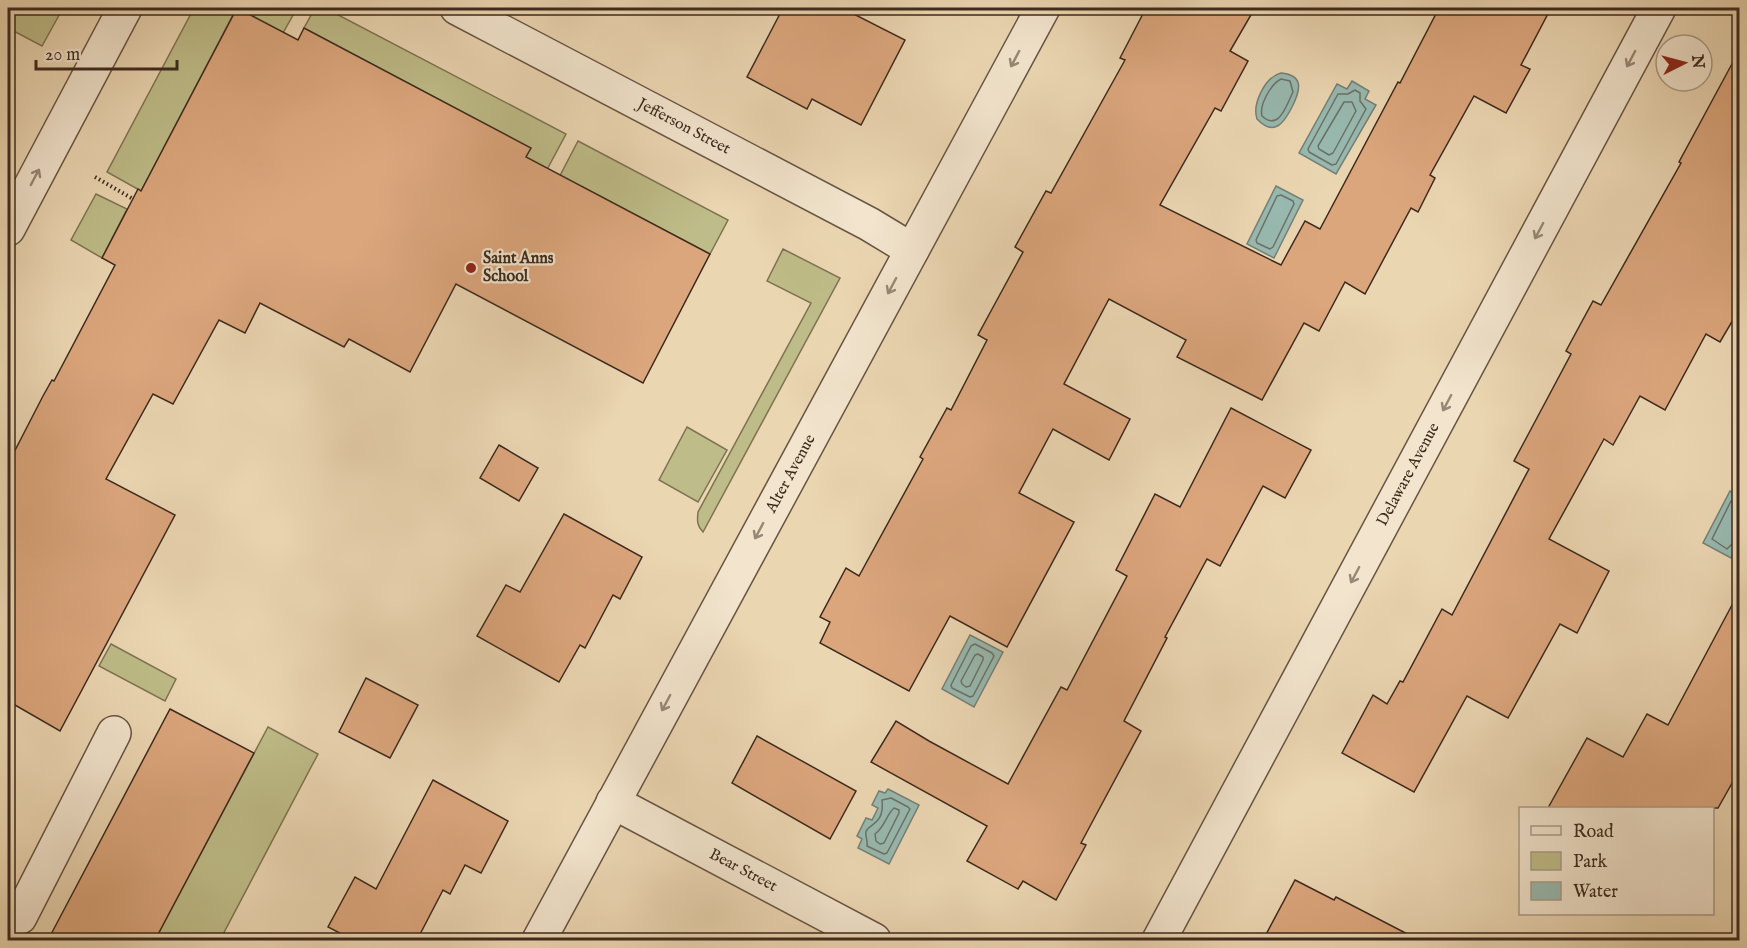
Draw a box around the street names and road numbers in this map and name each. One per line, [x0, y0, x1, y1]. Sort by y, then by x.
street label: Jefferson Street [632, 93, 734, 160]
street label: Delaware Avenue [1373, 420, 1444, 530]
street label: Alter Avenue [761, 431, 820, 517]
street label: Bear Street [706, 845, 781, 897]

